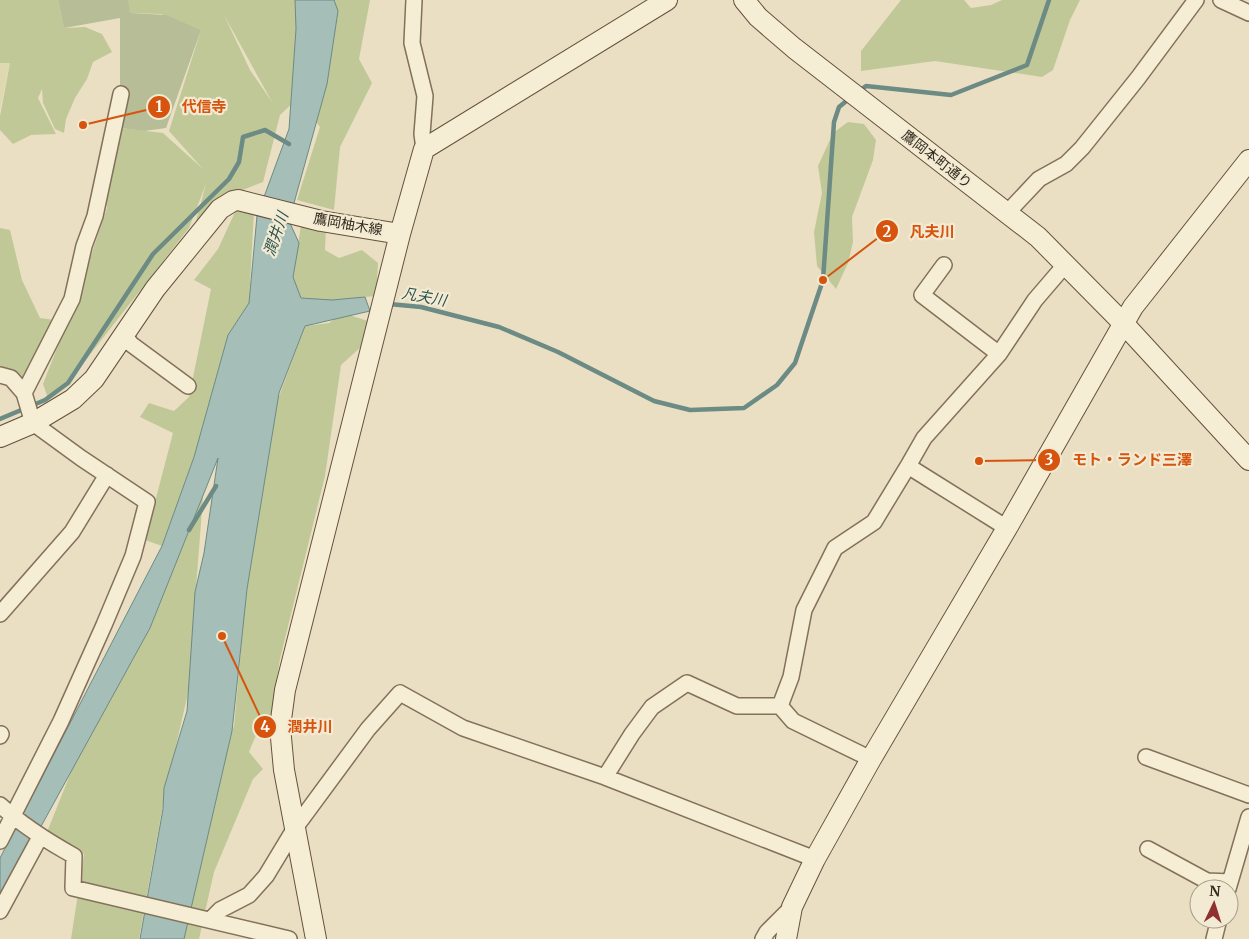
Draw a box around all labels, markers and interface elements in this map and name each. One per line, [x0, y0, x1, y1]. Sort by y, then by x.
callout: 代信寺 [146, 92, 236, 122]
text: 1 [156, 97, 163, 116]
text: 代信寺 [181, 97, 227, 116]
street label: 鷹岡本町通り [898, 126, 976, 192]
water label: 潤井川 [259, 208, 292, 258]
street label: 鷹岡柚木線 [312, 209, 384, 239]
callout: 凡夫川 [874, 216, 964, 246]
text: 2 [883, 222, 892, 241]
text: 凡夫川 [909, 222, 955, 241]
water label: 凡夫川 [400, 283, 450, 310]
callout: モト・ランド三澤 [1037, 445, 1202, 475]
text: 3 [1045, 450, 1053, 469]
text: モト・ランド三澤 [1072, 450, 1192, 469]
callout: 潤井川 [252, 712, 342, 742]
text: 4 [260, 717, 270, 736]
text: 潤井川 [287, 717, 333, 736]
north arrow [1189, 879, 1239, 929]
text: N [1209, 882, 1221, 900]

